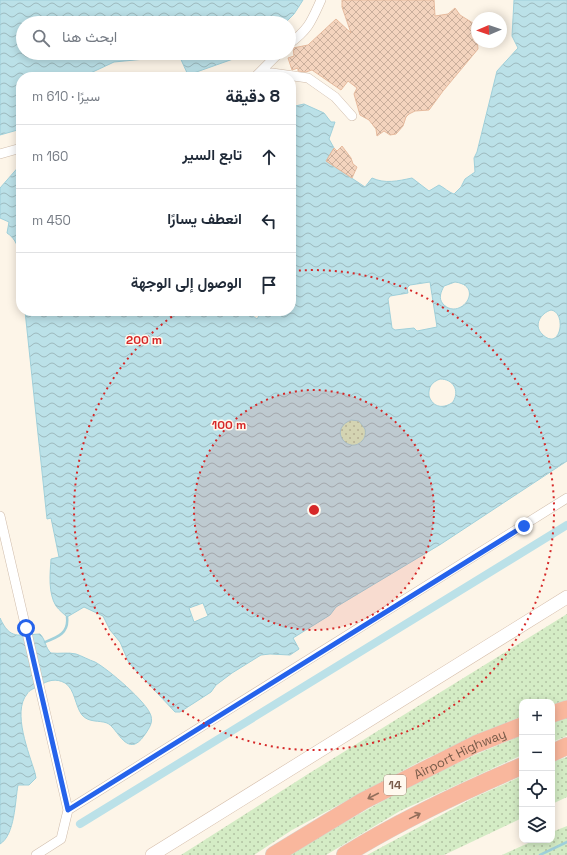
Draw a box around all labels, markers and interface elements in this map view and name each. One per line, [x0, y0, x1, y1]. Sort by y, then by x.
north arrow [471, 12, 507, 48]
search box [16, 16, 296, 60]
icon: search [30, 27, 52, 49]
text: ابحث هنا [62, 27, 117, 46]
text: 8 دقيقة [225, 85, 280, 107]
text: سيرًا · 610 m [32, 88, 100, 105]
text: تابع السير [182, 145, 242, 164]
icon: ahead [258, 146, 280, 168]
text: 160 m [32, 148, 68, 165]
text: انعطف يسارًا [167, 209, 242, 228]
icon: left [258, 210, 280, 232]
text: 450 m [32, 212, 71, 229]
text: الوصول إلى الوجهة [131, 273, 242, 292]
icon: arrive [258, 274, 280, 296]
text: 200 m [126, 332, 162, 348]
text: 100 m [212, 417, 246, 433]
centre of rings [307, 503, 321, 517]
route end [515, 517, 533, 535]
route start [17, 619, 35, 637]
map controls [519, 699, 555, 843]
button: + [519, 699, 555, 735]
street label: Airport Highway [411, 725, 509, 783]
button: − [519, 735, 555, 771]
button: locate [519, 771, 555, 807]
road number: 14 [384, 775, 406, 795]
one-way arrow [367, 793, 379, 800]
button: layers [519, 807, 555, 843]
one-way arrow [409, 811, 421, 819]

